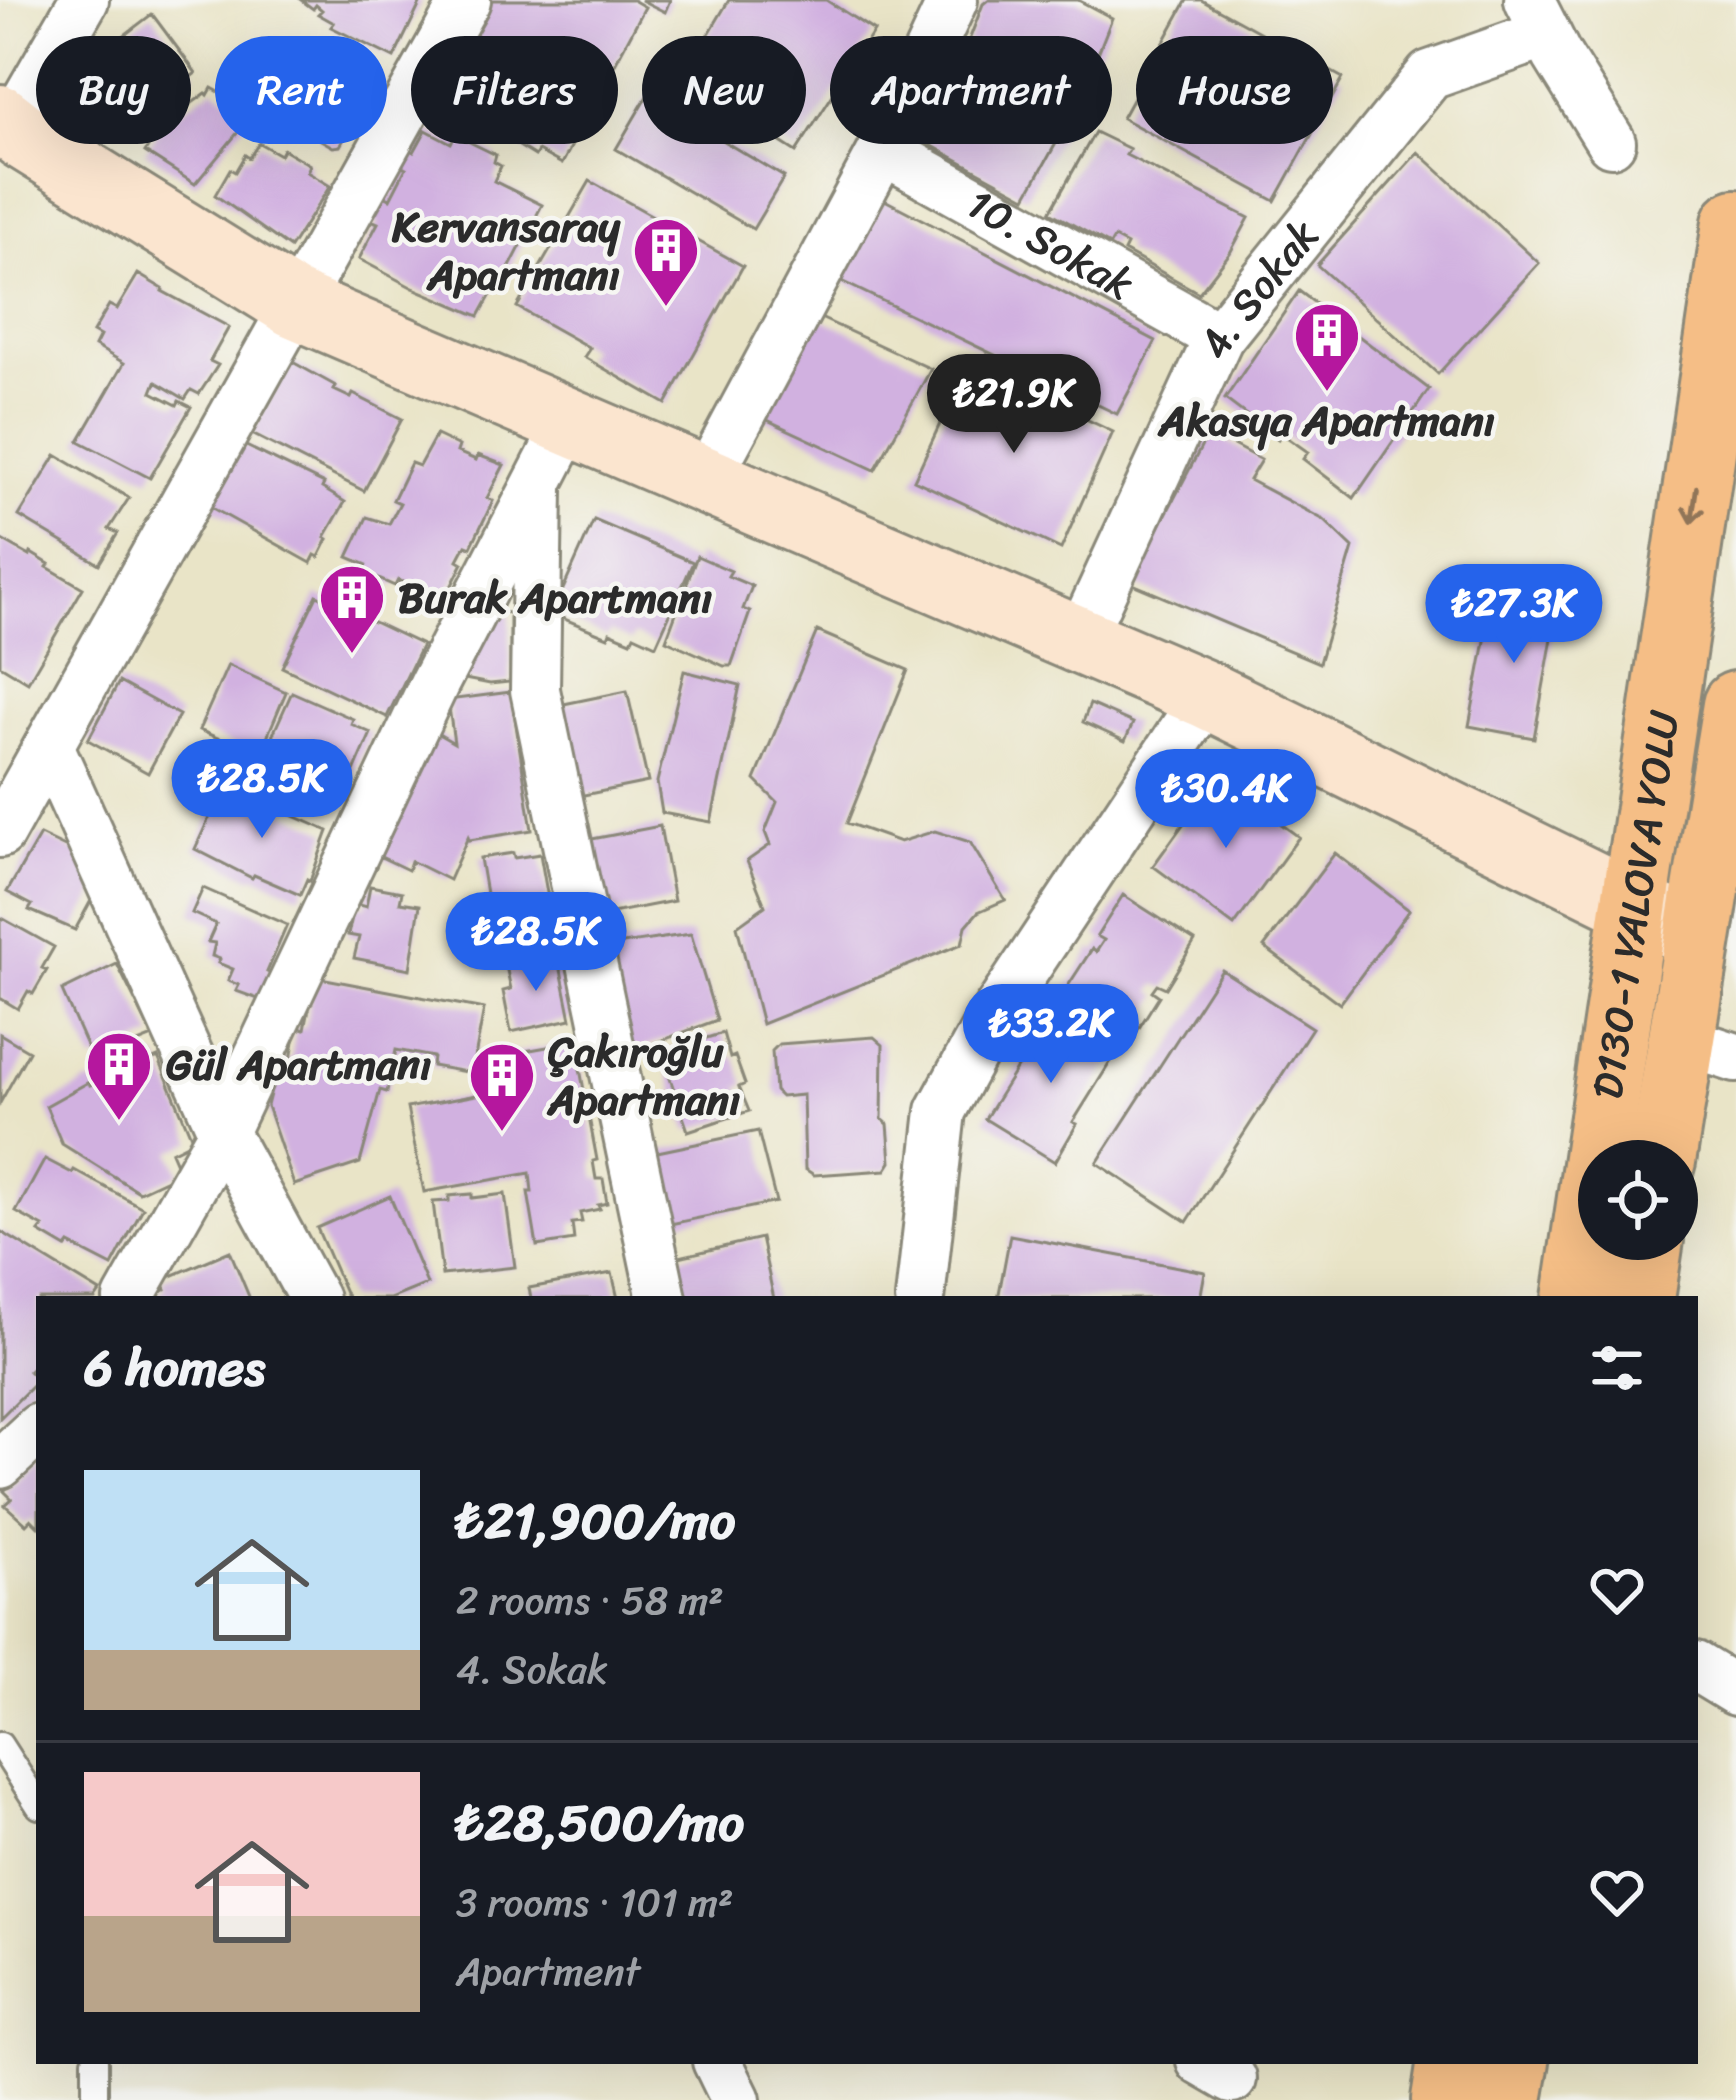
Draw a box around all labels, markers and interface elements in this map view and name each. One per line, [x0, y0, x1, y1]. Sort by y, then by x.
chip: Buy [36, 36, 191, 144]
chip: Rent [215, 36, 387, 144]
chip: Filters [411, 36, 618, 144]
chip: New [642, 36, 806, 144]
chip: Apartment [830, 36, 1112, 144]
chip: House [1136, 36, 1333, 144]
street label: 10. Sokak [953, 168, 1148, 321]
place label: Kervansaray Apartmanı [391, 190, 621, 312]
street label: 4. Sokak [1178, 203, 1338, 371]
building icon: Kervansaray Apartmanı [631, 215, 701, 309]
building icon: Akasya Apartmanı [1292, 300, 1362, 394]
pin: ₺21.9K [916, 354, 1112, 456]
text: ₺21.9K [954, 358, 1074, 427]
place label: Akasya Apartmanı [1157, 384, 1495, 458]
one-way arrow [1682, 485, 1705, 524]
place label: Burak Apartmanı [398, 561, 713, 635]
building icon: Burak Apartmanı [317, 562, 387, 656]
pin: ₺27.3K [1416, 564, 1612, 666]
text: ₺27.3K [1452, 568, 1576, 637]
street label: D130-1 YALOVA YOLU [1570, 705, 1701, 1104]
pin: ₺28.5K [164, 739, 360, 841]
text: ₺28.5K [199, 743, 325, 812]
pin: ₺30.4K [1128, 749, 1324, 851]
text: ₺30.4K [1162, 753, 1290, 822]
pin: ₺28.5K [438, 892, 634, 994]
text: ₺28.5K [473, 896, 599, 965]
pin: ₺33.2K [953, 984, 1149, 1086]
text: ₺33.2K [990, 988, 1112, 1057]
place label: Çakıroğlu Apartmanı [546, 1015, 741, 1137]
place label: Gül Apartmanı [166, 1028, 432, 1102]
building icon: Gül Apartmanı [84, 1029, 154, 1123]
building icon: Çakıroğlu Apartmanı [467, 1040, 537, 1134]
map controls [1578, 1140, 1698, 1260]
button: locate [1578, 1140, 1698, 1260]
text: 6 homes [84, 1323, 265, 1413]
icon: filters [1584, 1335, 1650, 1401]
text: ₺21,900/mo [456, 1476, 735, 1566]
icon: home [180, 1518, 324, 1662]
icon: heart [1584, 1557, 1650, 1623]
text: 2 rooms · 58 m² [456, 1566, 724, 1635]
text: 4. Sokak [456, 1635, 608, 1704]
text: ₺28,500/mo [456, 1778, 744, 1868]
icon: home [180, 1820, 324, 1964]
icon: heart [1584, 1859, 1650, 1925]
text: 3 rooms · 101 m² [456, 1868, 733, 1937]
text: Apartment [456, 1937, 640, 2006]

